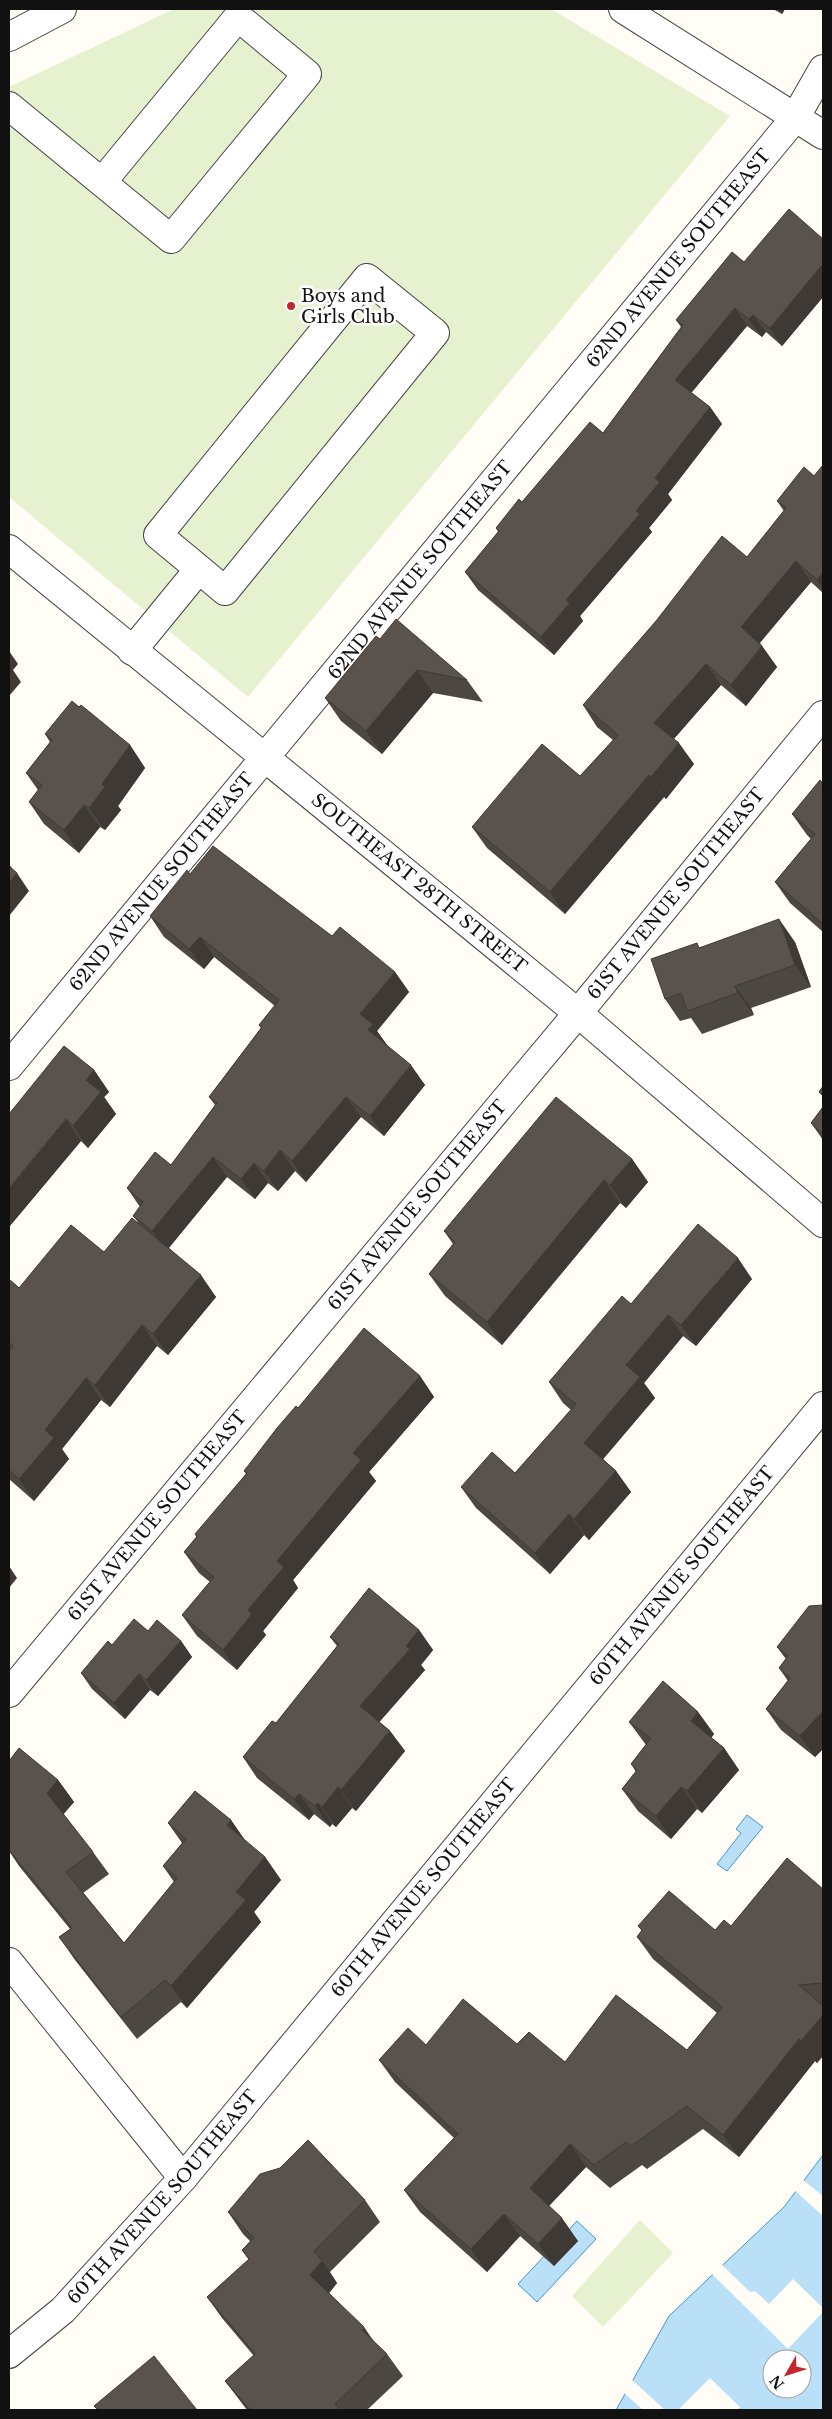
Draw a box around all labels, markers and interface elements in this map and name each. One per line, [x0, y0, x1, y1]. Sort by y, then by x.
street label: 62ND AVENUE SOUTHEAST [582, 144, 776, 372]
place label: Boys and Girls Club [301, 285, 395, 328]
marker: Boys and Girls Club [285, 300, 297, 312]
street label: 62ND AVENUE SOUTHEAST [323, 456, 517, 684]
street label: 62ND AVENUE SOUTHEAST [65, 768, 259, 996]
street label: 61ST AVENUE SOUTHEAST [583, 783, 770, 1004]
street label: SOUTHEAST 28TH STREET [307, 789, 532, 978]
street label: 61ST AVENUE SOUTHEAST [323, 1095, 512, 1315]
street label: 61ST AVENUE SOUTHEAST [63, 1406, 252, 1625]
street label: 60TH AVENUE SOUTHEAST [585, 1462, 779, 1690]
street label: 60TH AVENUE SOUTHEAST [326, 1773, 521, 2002]
street label: 60TH AVENUE SOUTHEAST [63, 2085, 263, 2309]
north arrow [762, 2349, 812, 2399]
text: N [766, 2371, 788, 2393]

